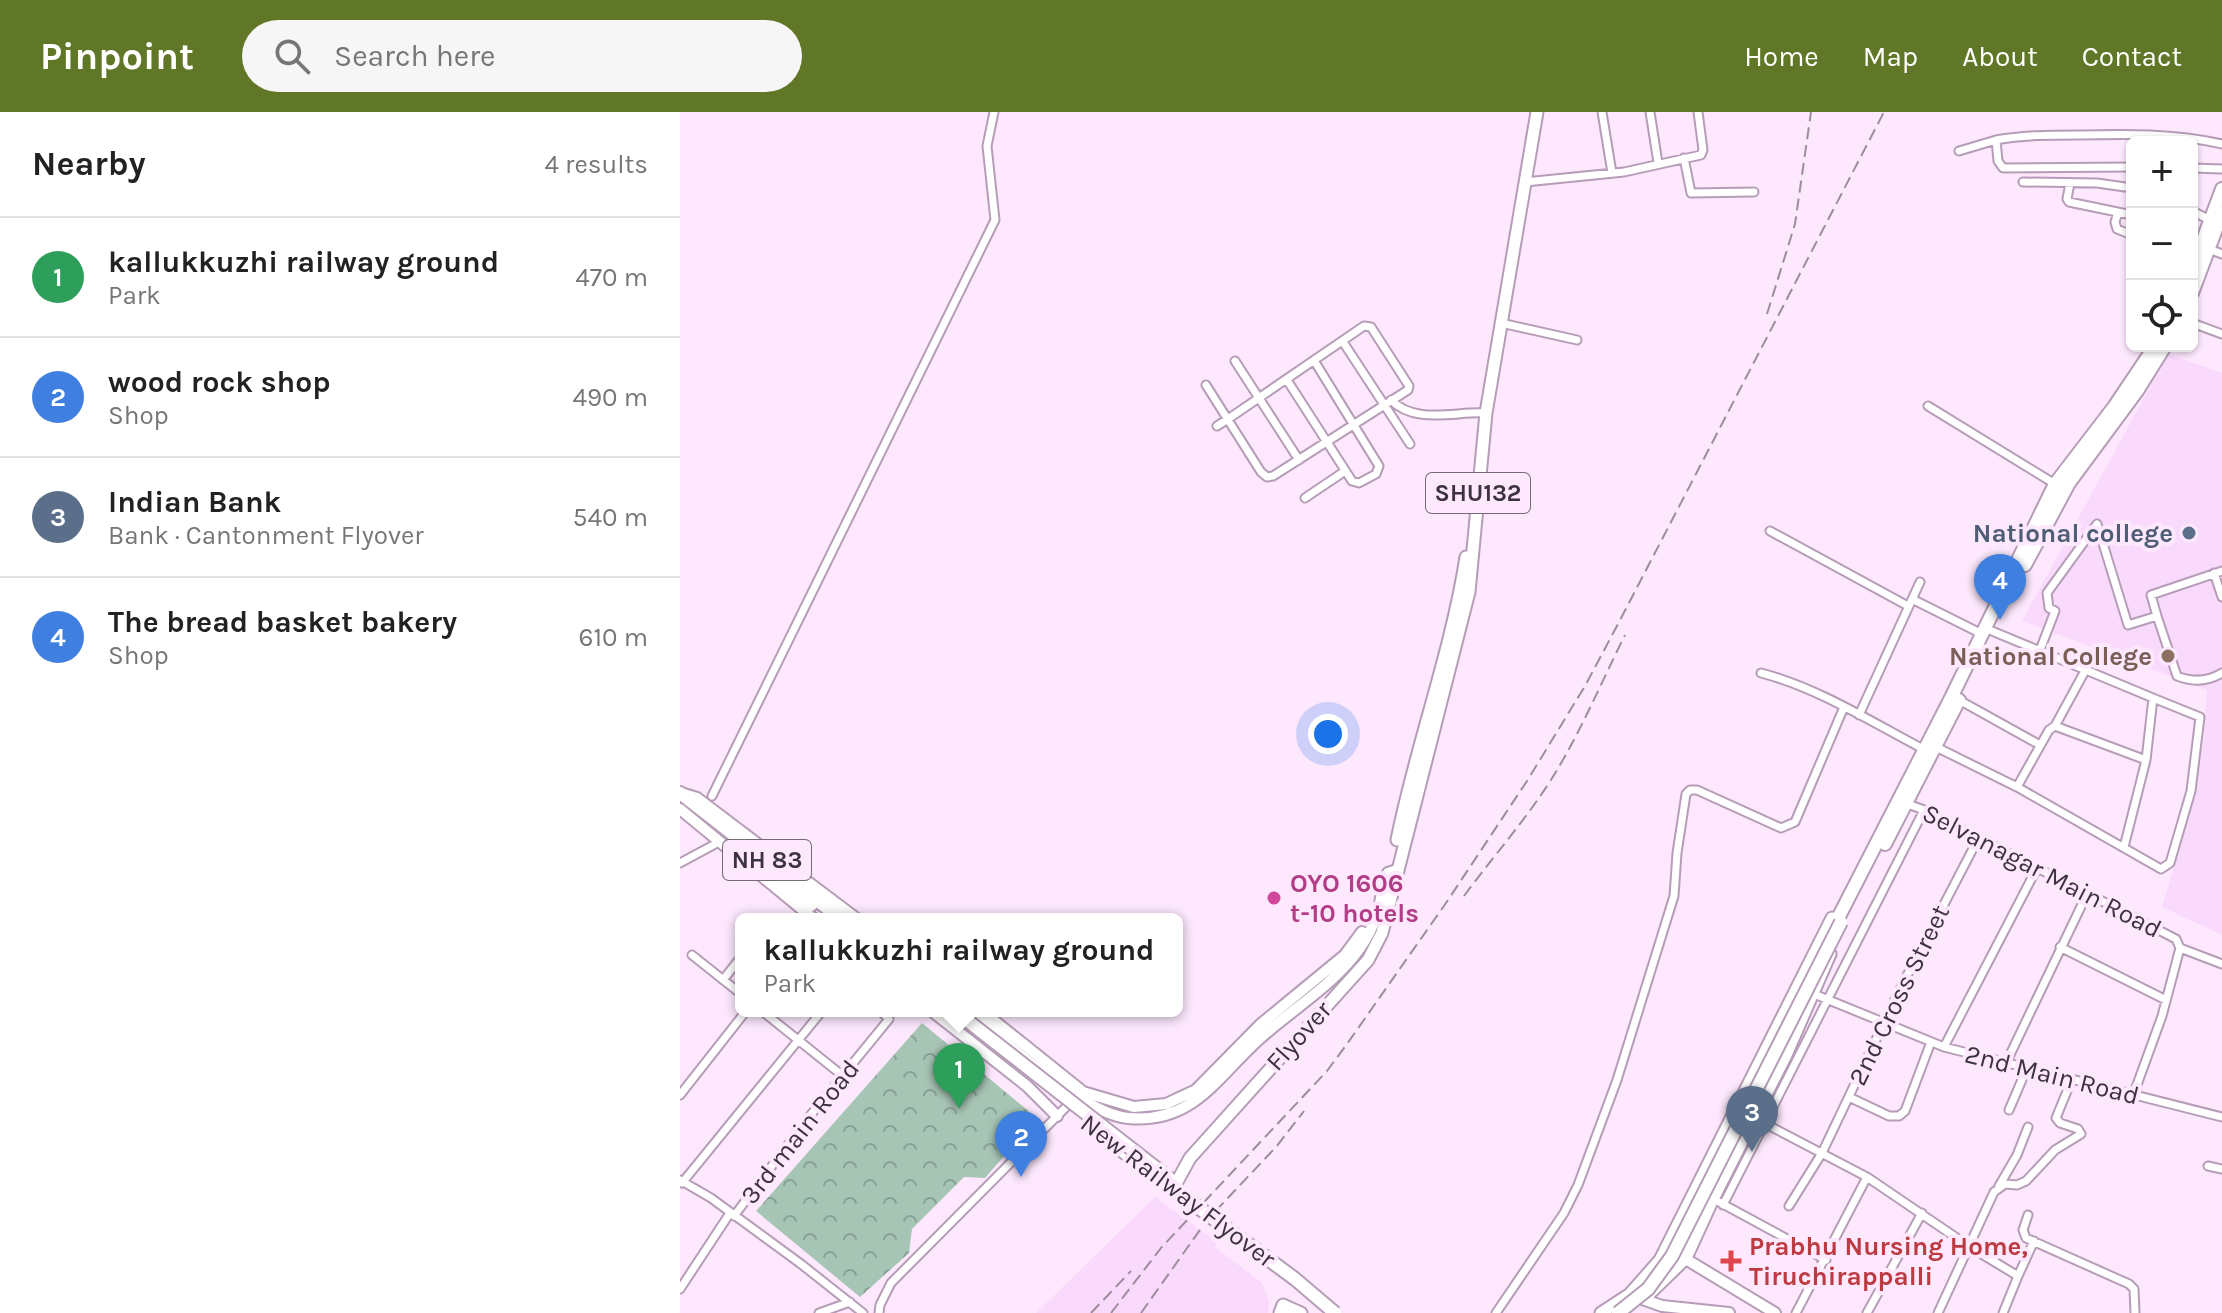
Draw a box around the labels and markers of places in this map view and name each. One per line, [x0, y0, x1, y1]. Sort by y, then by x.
place label: National college [1973, 518, 2173, 549]
marker: National college [2180, 524, 2198, 542]
pin: 4 [1974, 554, 2026, 620]
place label: National College [1949, 641, 2152, 672]
marker: National College [2159, 647, 2177, 665]
place label: OYO 1606 t-10 hotels [1290, 868, 1419, 929]
marker: OYO 1606 t-10 hotels [1265, 889, 1283, 907]
pin: 1 [933, 1043, 985, 1109]
pin: 3 [1726, 1086, 1778, 1152]
pin: 2 [995, 1111, 1047, 1177]
place label: Prabhu Nursing Home, Tiruchirappalli [1749, 1231, 2028, 1292]
marker: Prabhu Nursing Home, Tiruchirappalli [1720, 1250, 1742, 1272]

